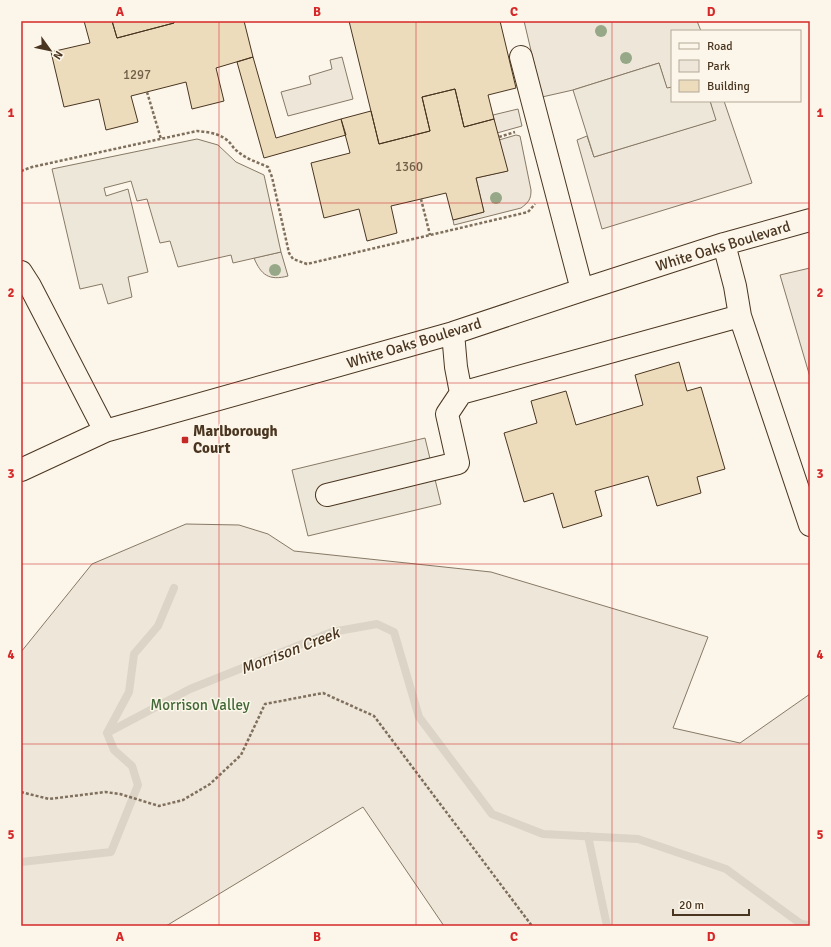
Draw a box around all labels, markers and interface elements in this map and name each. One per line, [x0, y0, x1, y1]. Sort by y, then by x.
text: A [116, 4, 125, 20]
text: B [313, 4, 321, 20]
text: C [510, 4, 518, 20]
text: D [707, 4, 716, 20]
north arrow [30, 30, 70, 70]
legend [671, 30, 801, 102]
text: Road [707, 39, 733, 54]
text: N [50, 48, 66, 62]
text: Park [707, 59, 730, 74]
house number: 1297 [123, 67, 151, 83]
text: Building [707, 79, 750, 94]
text: 1 [7, 105, 15, 121]
text: 1 [816, 105, 824, 121]
house number: 1360 [395, 159, 423, 175]
street label: White Oaks Boulevard [653, 217, 793, 275]
text: 2 [7, 285, 15, 301]
text: 2 [816, 285, 824, 301]
street label: White Oaks Boulevard [344, 314, 484, 372]
place label: Marlborough Court [193, 422, 278, 457]
marker: Marlborough Court [180, 435, 190, 445]
text: 3 [7, 466, 15, 482]
text: 3 [816, 466, 824, 482]
water label: Morrison Creek [238, 622, 344, 679]
text: 4 [7, 647, 15, 663]
text: 4 [816, 647, 824, 663]
park label: Morrison Valley [150, 696, 250, 714]
text: 5 [7, 827, 15, 843]
text: 5 [816, 827, 824, 843]
scale bar [673, 891, 749, 917]
text: 20 m [679, 898, 704, 913]
text: A [116, 929, 125, 945]
text: B [313, 929, 321, 945]
text: C [510, 929, 518, 945]
text: D [707, 929, 716, 945]

